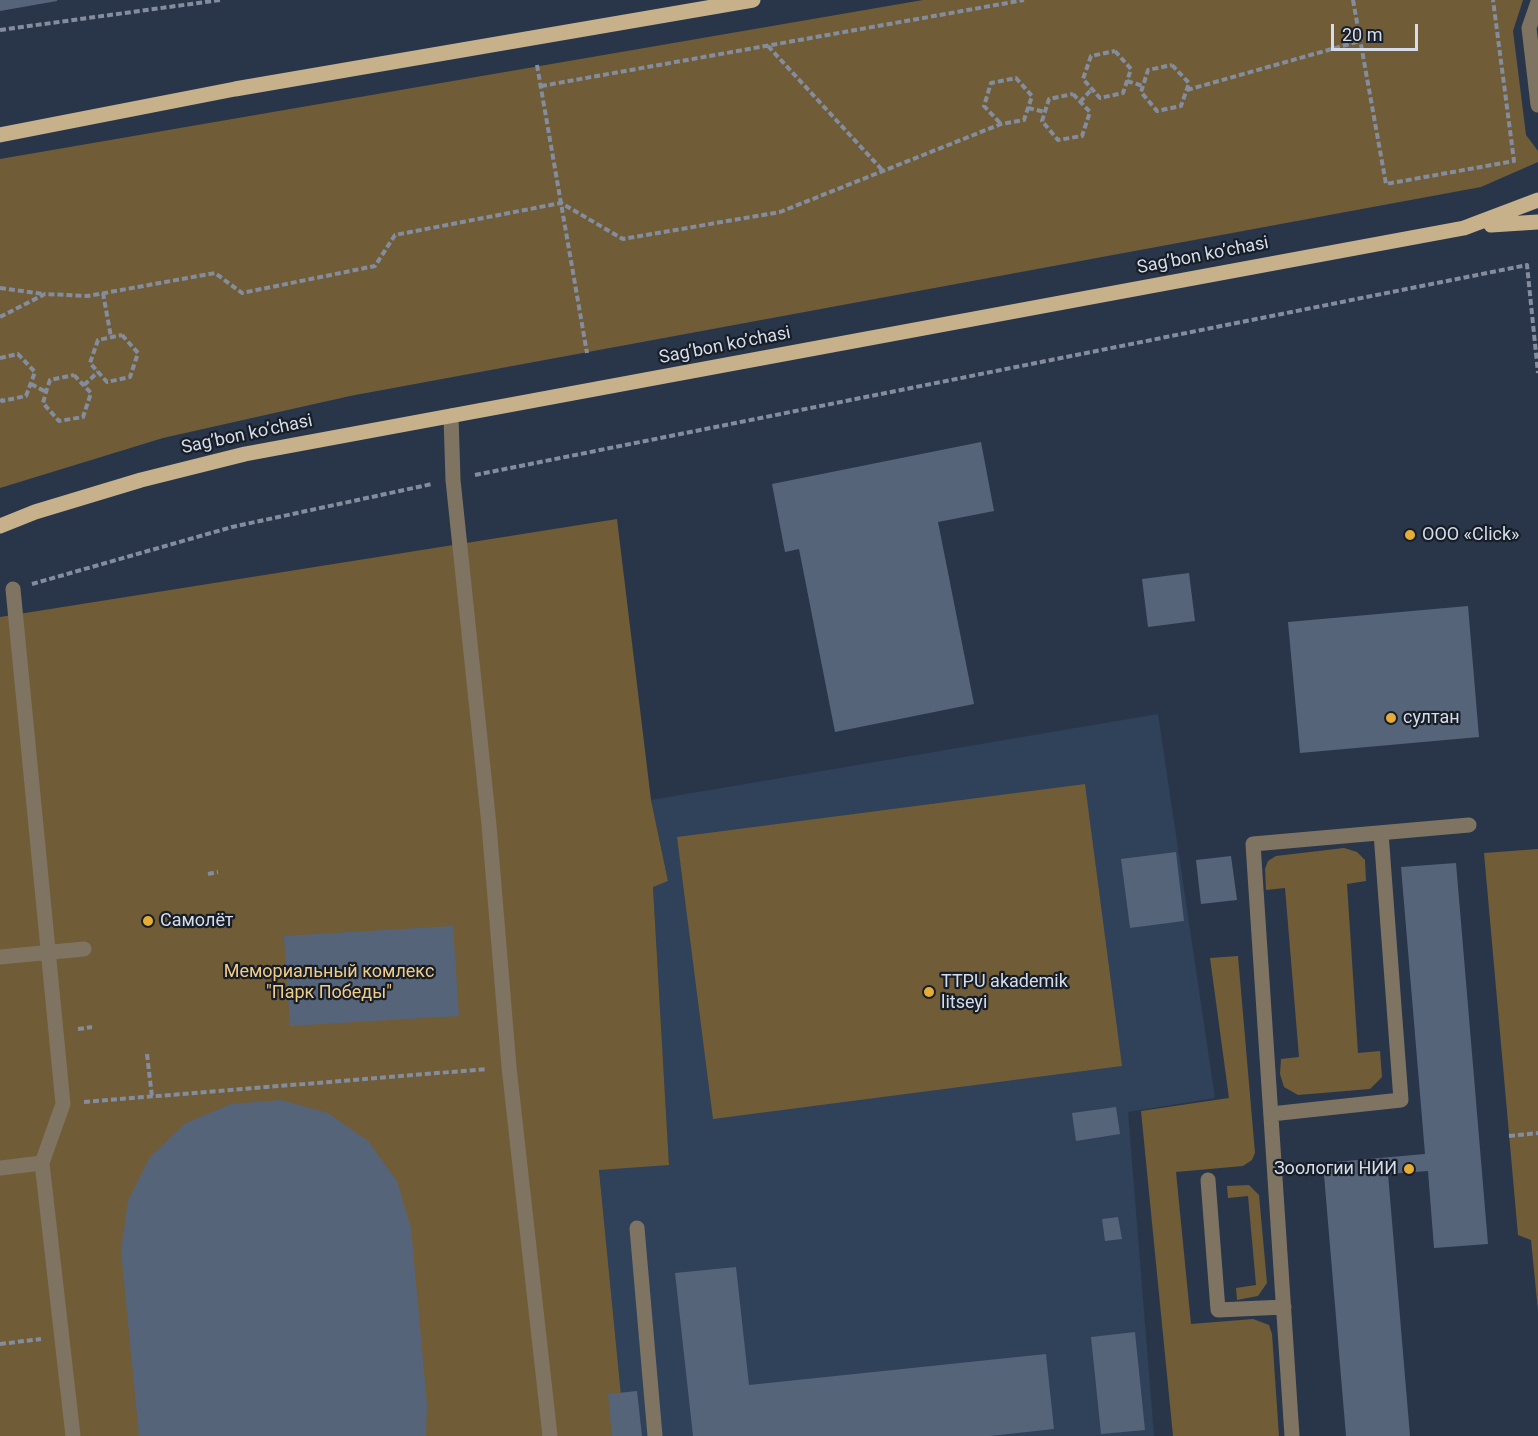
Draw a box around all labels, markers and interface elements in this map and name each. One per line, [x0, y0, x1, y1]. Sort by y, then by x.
scale bar [1334, 12, 1421, 50]
text: 20 m [1342, 24, 1382, 45]
street label: Sag’bon ko’chasi [1135, 233, 1271, 279]
street label: Sag’bon ko’chasi [657, 323, 793, 369]
street label: Sag’bon ko’chasi [179, 411, 315, 459]
place label: OOO «Click» [1422, 524, 1520, 546]
marker: OOO «Click» [1403, 528, 1417, 542]
place label: султан [1403, 707, 1460, 729]
marker: султан [1384, 711, 1398, 725]
place label: Самолёт [160, 910, 233, 932]
marker: Самолёт [141, 914, 155, 928]
park label: Мемориальный комлекс "Парк Победы" [224, 961, 434, 1004]
place label: TTPU akademik litseyi [941, 971, 1068, 1014]
marker: TTPU akademik litseyi [922, 985, 936, 999]
place label: Зоологии НИИ [1274, 1158, 1397, 1180]
marker: Зоологии НИИ [1402, 1162, 1416, 1176]

